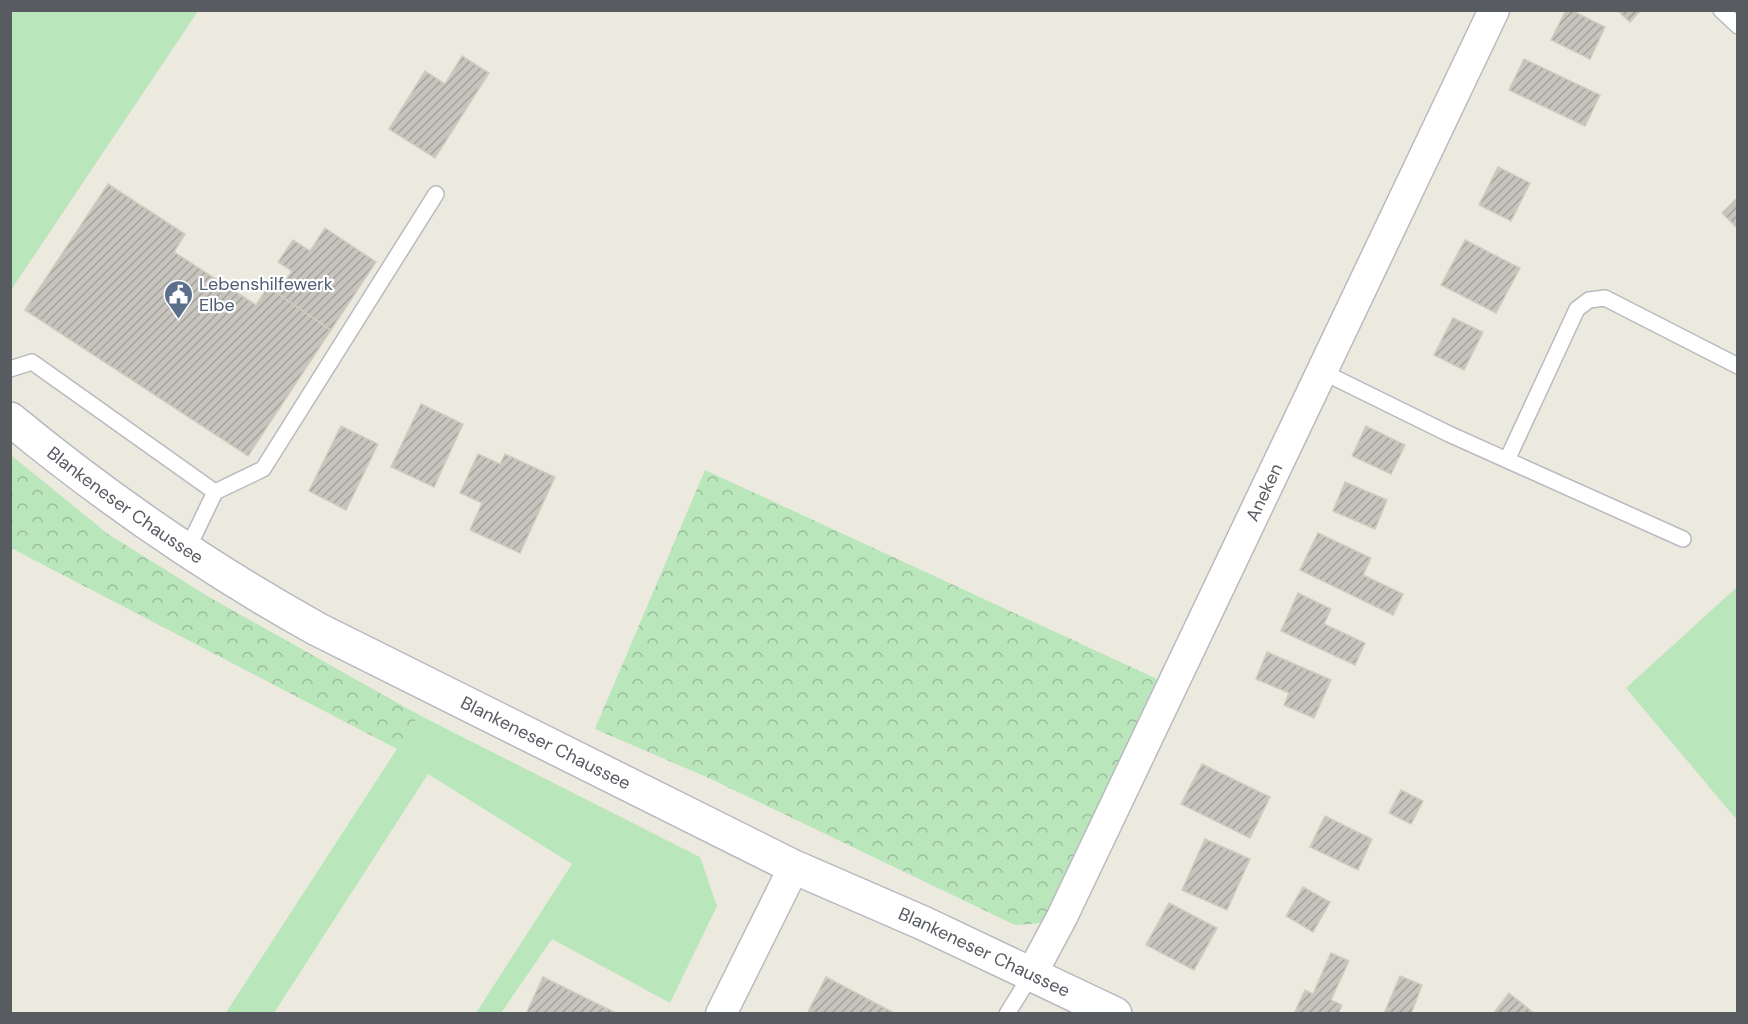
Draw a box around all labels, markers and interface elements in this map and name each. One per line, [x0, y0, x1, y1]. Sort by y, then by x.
place label: Lebenshilfewerk Elbe [199, 272, 333, 317]
public building icon: Lebenshilfewerk Elbe [162, 278, 194, 320]
street label: Blankeneser Chaussee [42, 441, 208, 569]
street label: Aneken [1240, 460, 1288, 525]
street label: Blankeneser Chaussee [457, 691, 635, 796]
street label: Blankeneser Chaussee [895, 902, 1074, 1003]

